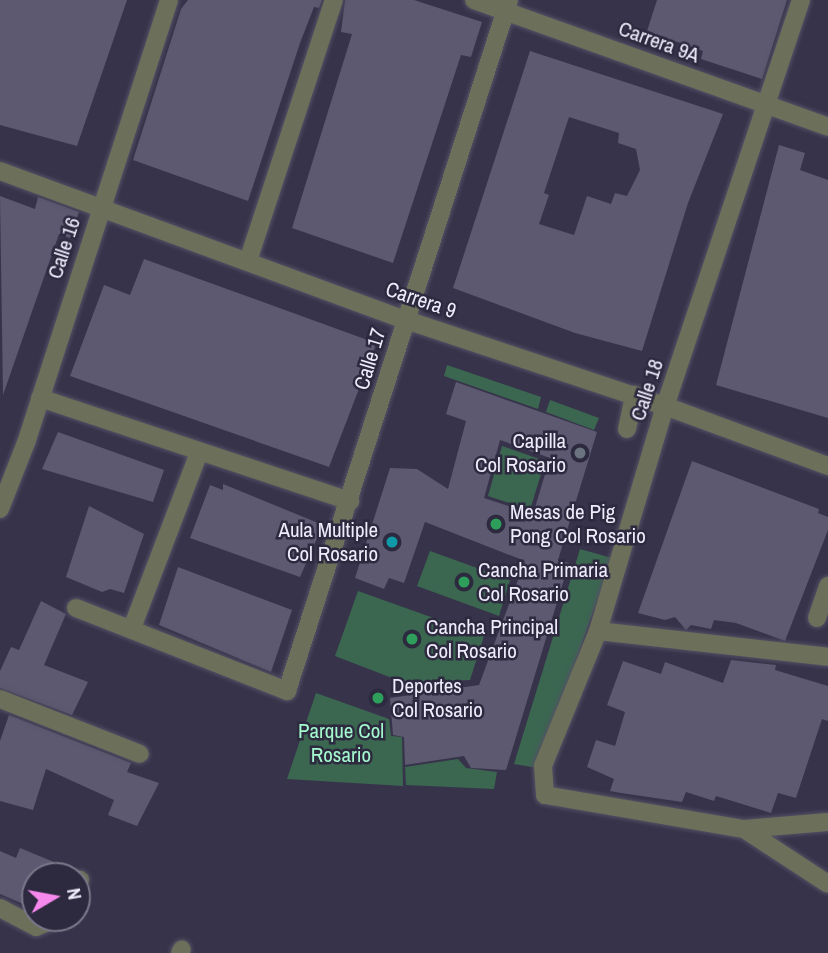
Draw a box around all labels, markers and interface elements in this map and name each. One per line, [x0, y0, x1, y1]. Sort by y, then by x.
street label: Carrera 9A [615, 16, 703, 68]
street label: Calle 16 [42, 214, 86, 282]
street label: Carrera 9 [383, 276, 459, 324]
street label: Calle 17 [349, 325, 391, 393]
street label: Calle 18 [625, 356, 669, 424]
place label: Capilla Col Rosario [475, 428, 566, 478]
marker: Capilla Col Rosario [572, 445, 588, 461]
place label: Mesas de Pig Pong Col Rosario [510, 499, 646, 549]
marker: Mesas de Pig Pong Col Rosario [488, 516, 504, 532]
place label: Aula Multiple Col Rosario [278, 517, 378, 567]
marker: Aula Multiple Col Rosario [384, 534, 400, 550]
place label: Cancha Primaria Col Rosario [478, 557, 608, 607]
marker: Cancha Primaria Col Rosario [456, 574, 472, 590]
place label: Cancha Principal Col Rosario [426, 614, 558, 664]
marker: Cancha Principal Col Rosario [404, 631, 420, 647]
place label: Deportes Col Rosario [392, 673, 483, 723]
marker: Deportes Col Rosario [370, 690, 386, 706]
park label: Parque Col Rosario [298, 718, 384, 768]
north arrow [21, 862, 91, 932]
text: N [61, 886, 88, 901]

